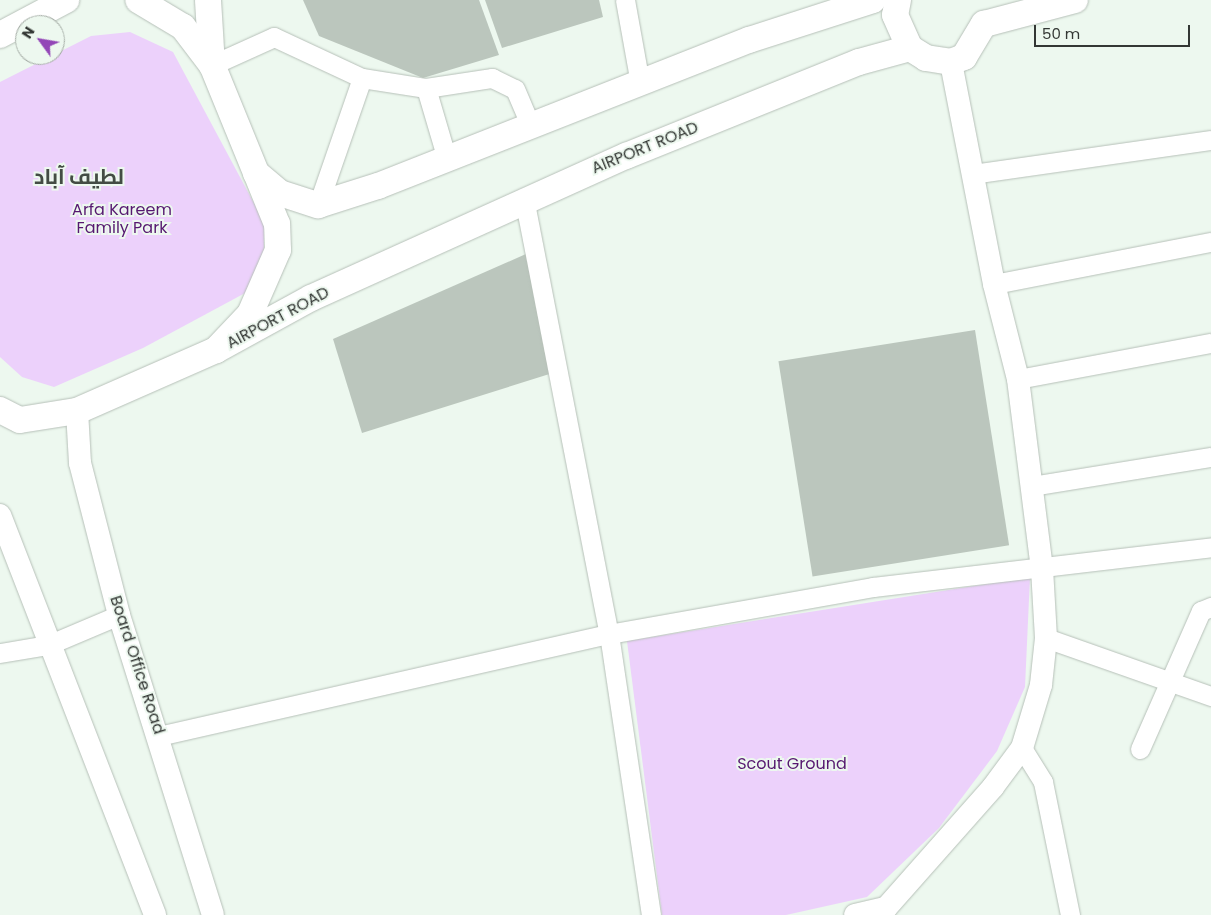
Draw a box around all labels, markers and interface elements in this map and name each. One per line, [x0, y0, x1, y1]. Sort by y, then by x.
north arrow [15, 15, 65, 65]
scale bar [1036, 15, 1192, 47]
text: N [17, 23, 39, 42]
text: 50 m [1042, 23, 1080, 44]
street label: AIRPORT ROAD [589, 118, 701, 178]
district label: لطیف آباد [34, 164, 124, 190]
park label: Arfa Kareem Family Park [72, 200, 172, 238]
street label: AIRPORT ROAD [223, 283, 333, 353]
street label: Board Office Road [106, 593, 168, 737]
park label: Scout Ground [737, 754, 847, 774]

